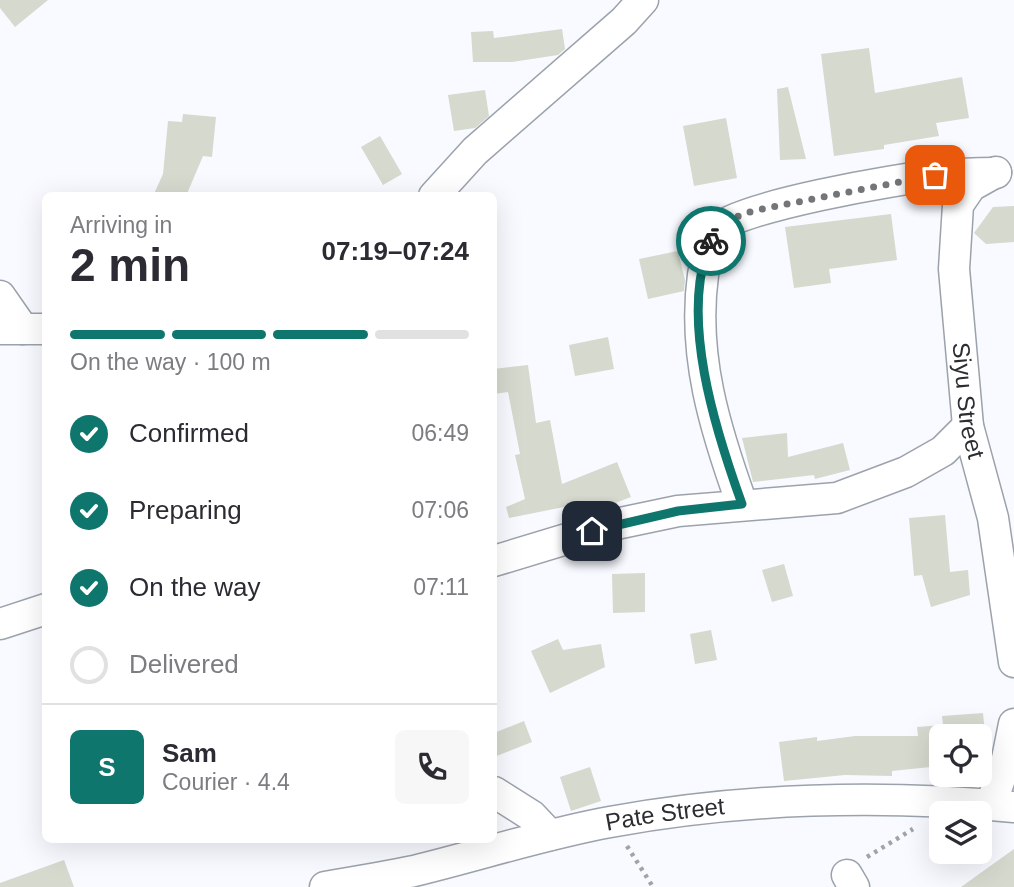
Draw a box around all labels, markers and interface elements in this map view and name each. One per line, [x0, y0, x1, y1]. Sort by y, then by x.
pin [905, 145, 965, 205]
icon: bag [916, 156, 954, 194]
courier [676, 206, 746, 276]
text: Arriving in [70, 212, 172, 238]
icon: bike [692, 222, 730, 260]
text: 07:19–07:24 [322, 236, 469, 266]
text: 2 min [70, 239, 190, 291]
street label: Siyu Street [948, 341, 990, 462]
text: On the way · 100 m [70, 349, 271, 375]
icon: check [70, 415, 108, 453]
text: Confirmed [129, 418, 249, 448]
text: 06:49 [411, 420, 469, 446]
icon: check [70, 492, 108, 530]
text: Preparing [129, 495, 242, 525]
text: 07:06 [411, 497, 469, 523]
pin [562, 501, 622, 561]
icon: home [573, 512, 611, 550]
icon: check [70, 569, 108, 607]
text: On the way [129, 572, 261, 602]
text: 07:11 [413, 574, 469, 600]
text: Delivered [129, 649, 239, 679]
map controls [929, 724, 992, 864]
button: locate [929, 724, 992, 787]
button: phone [395, 730, 469, 804]
text: Sam [162, 738, 217, 768]
text: S [98, 752, 116, 782]
text: Courier · 4.4 [162, 769, 290, 795]
street label: Pate Street [603, 792, 726, 836]
button: layers [929, 801, 992, 864]

